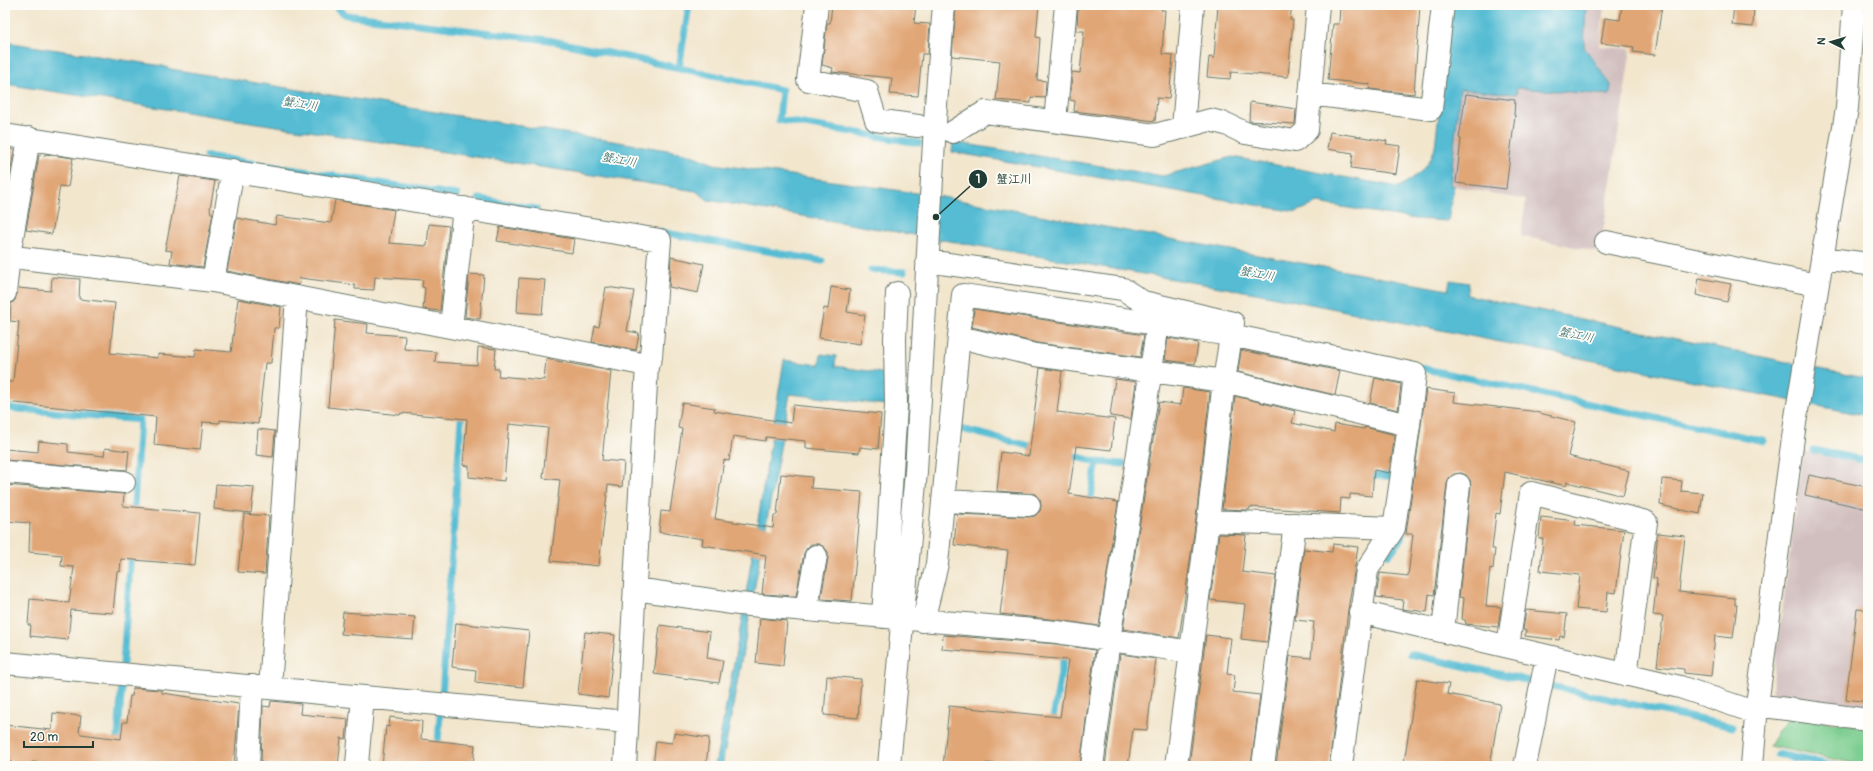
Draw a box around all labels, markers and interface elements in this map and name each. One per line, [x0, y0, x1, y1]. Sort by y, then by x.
north arrow [1811, 22, 1851, 62]
text: N [1815, 36, 1828, 45]
water label: 蟹江川 [281, 94, 319, 114]
water label: 蟹江川 [600, 149, 638, 171]
callout: 蟹江川 [968, 167, 1040, 191]
text: 1 [976, 172, 980, 187]
text: 蟹江川 [996, 172, 1032, 187]
water label: 蟹江川 [1238, 263, 1276, 285]
water label: 蟹江川 [1557, 324, 1595, 346]
scale bar [24, 723, 93, 749]
text: 20 m [30, 730, 59, 745]

